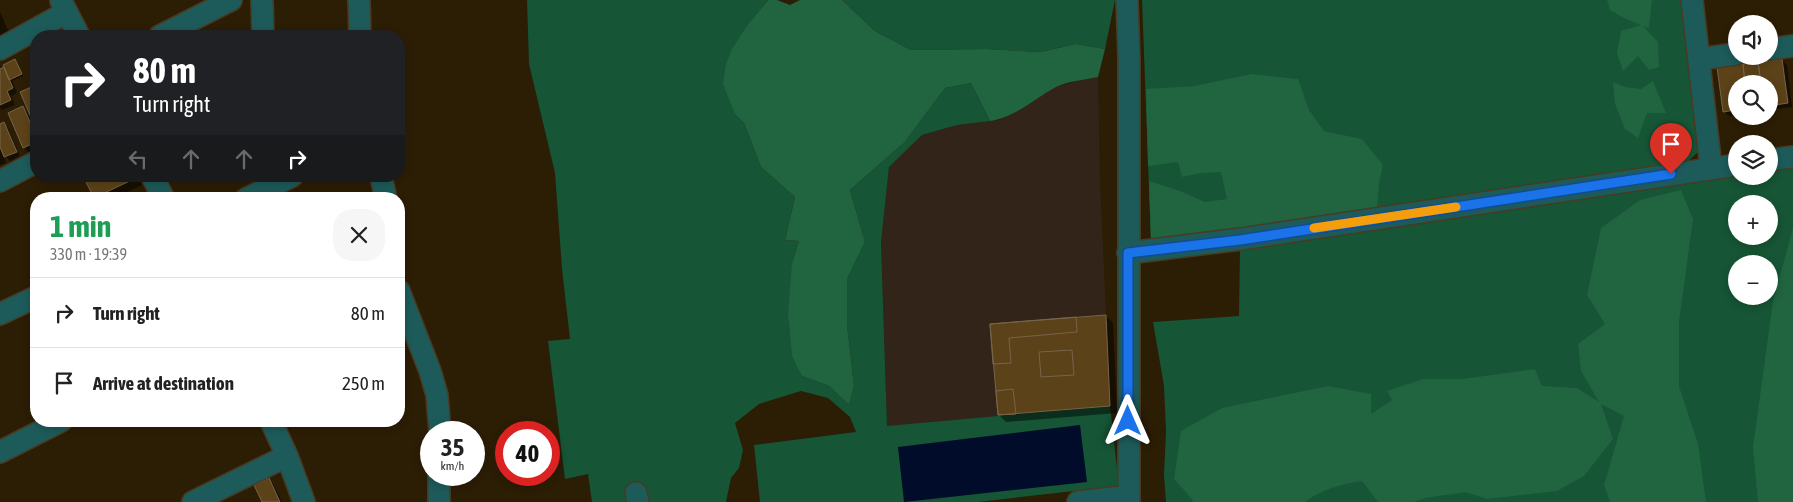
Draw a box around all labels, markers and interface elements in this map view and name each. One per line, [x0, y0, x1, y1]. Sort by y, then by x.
map controls [1728, 15, 1778, 305]
button: sound [1728, 15, 1778, 65]
icon: right [50, 50, 115, 115]
text: 80 m [133, 50, 196, 90]
button: search [1728, 75, 1778, 125]
text: Turn right [133, 91, 210, 117]
pin [1650, 123, 1692, 174]
icon: arrive [1657, 130, 1685, 158]
button: layers [1728, 135, 1778, 185]
icon: left [124, 145, 152, 173]
icon: ahead [177, 145, 205, 173]
icon: ahead [230, 145, 258, 173]
icon: right [283, 145, 311, 173]
button: + [1728, 195, 1778, 245]
text: 1 min [50, 209, 111, 243]
button: close [333, 209, 385, 261]
text: 330 m · 19:39 [50, 245, 127, 263]
button: − [1728, 255, 1778, 305]
icon: right [50, 299, 78, 327]
text: Turn right [93, 302, 160, 324]
text: 80 m [351, 302, 385, 324]
icon: arrive [50, 369, 78, 397]
text: Arrive at destination [93, 372, 234, 394]
text: 250 m [342, 372, 385, 394]
position arrow [1101, 394, 1153, 446]
speed limit sign: 40 [495, 421, 560, 486]
text: 35 [441, 433, 464, 461]
text: km/h [441, 459, 464, 473]

